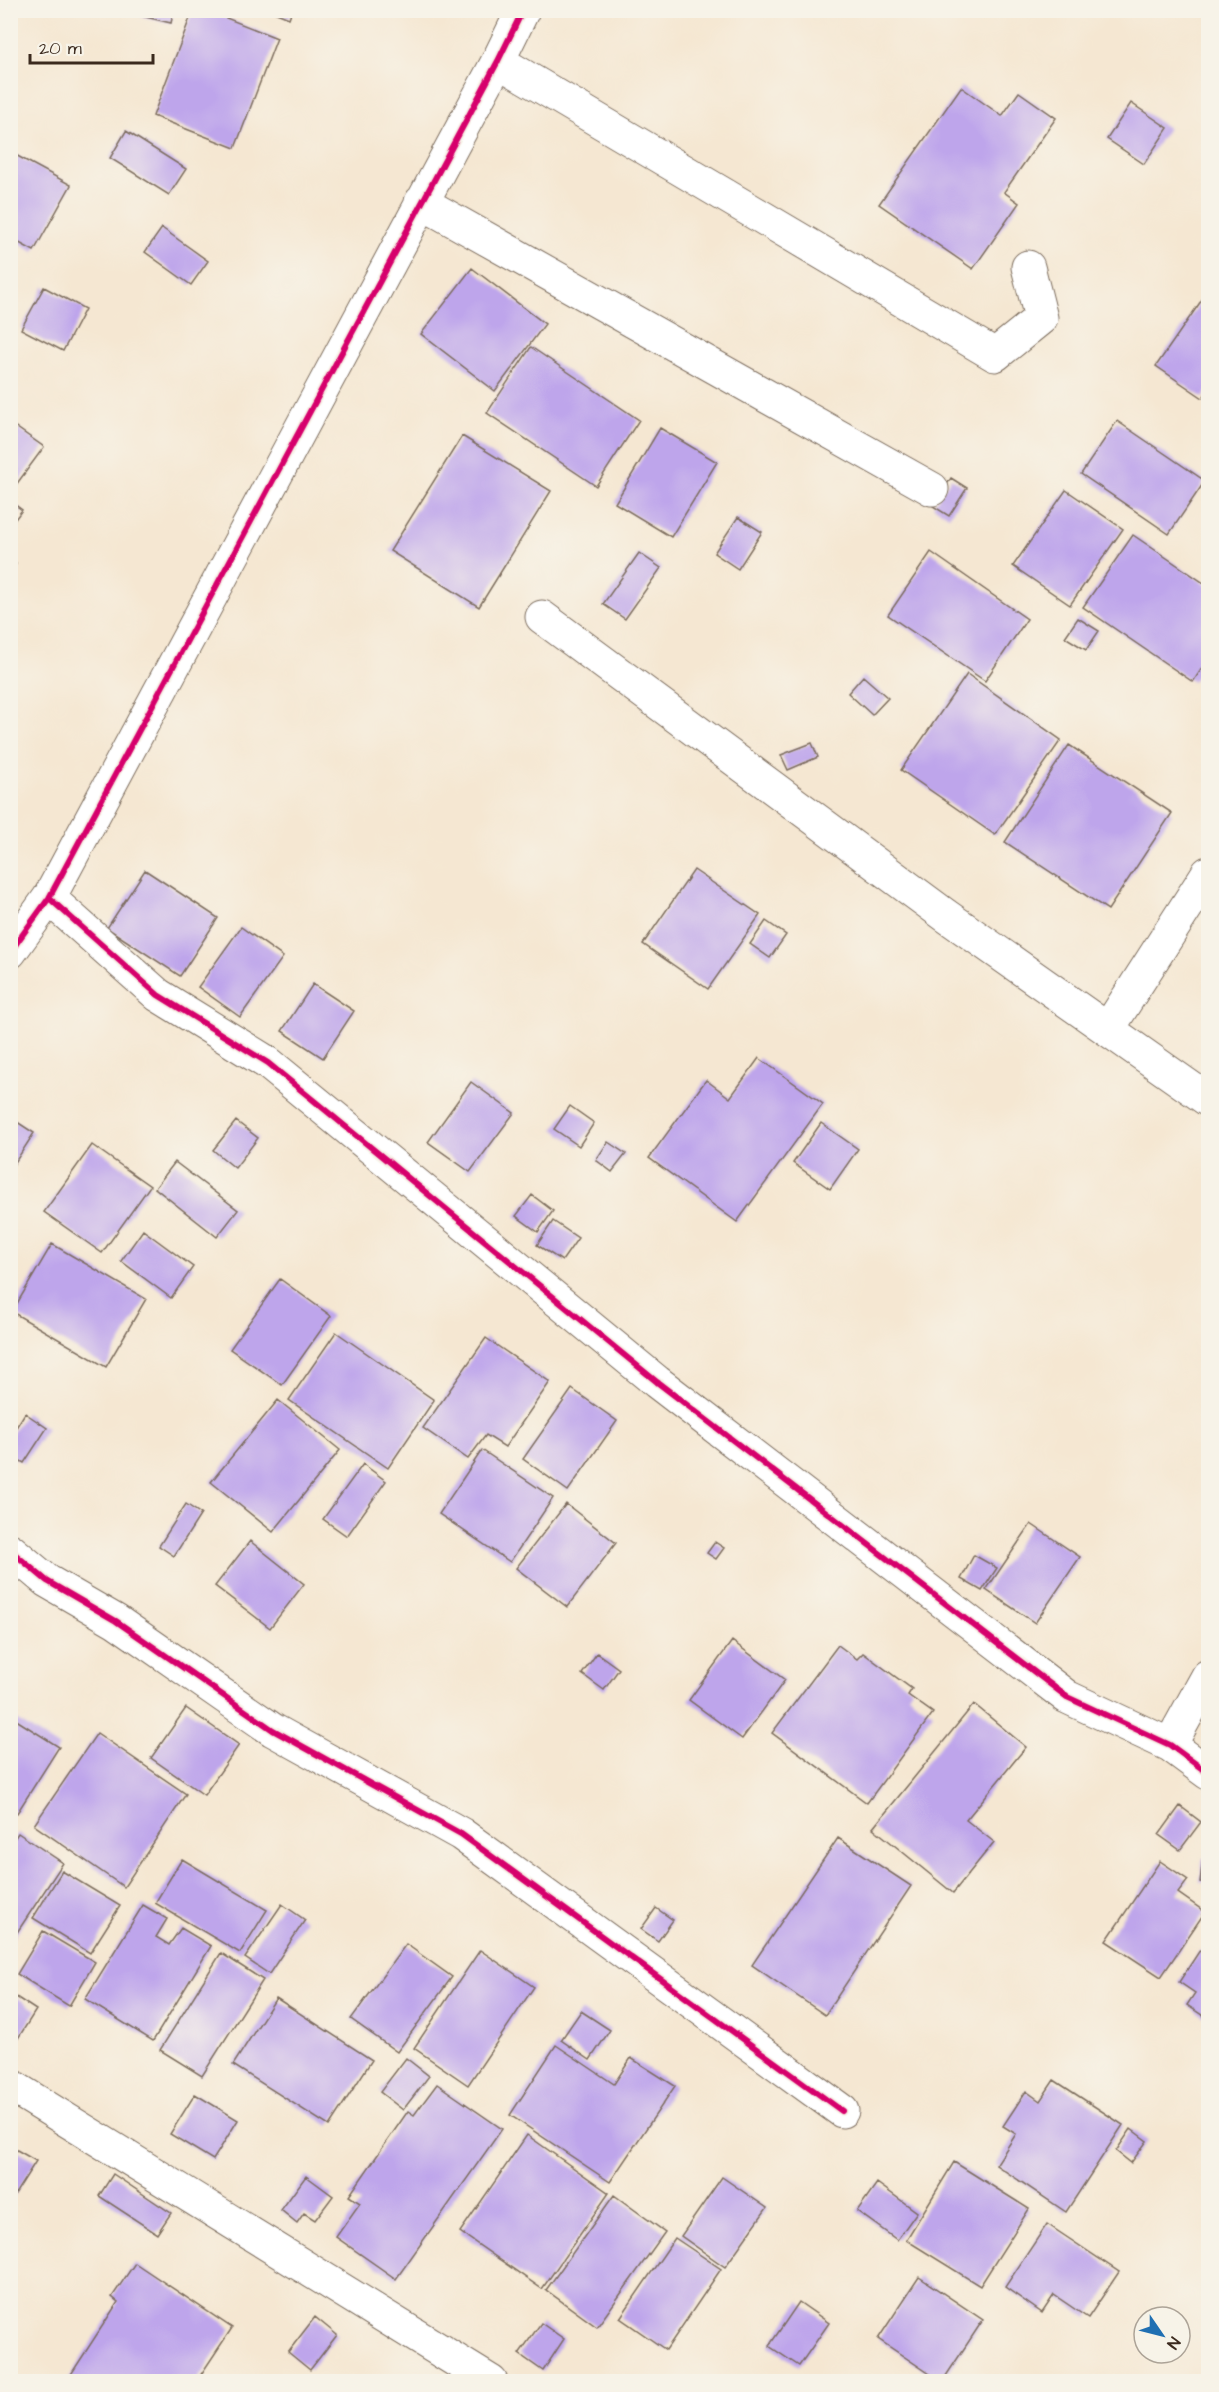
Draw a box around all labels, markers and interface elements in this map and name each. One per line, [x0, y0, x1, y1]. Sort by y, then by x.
scale bar [30, 27, 153, 65]
text: 20 m [39, 36, 82, 61]
north arrow [1132, 2305, 1192, 2365]
text: N [1162, 2333, 1185, 2353]

